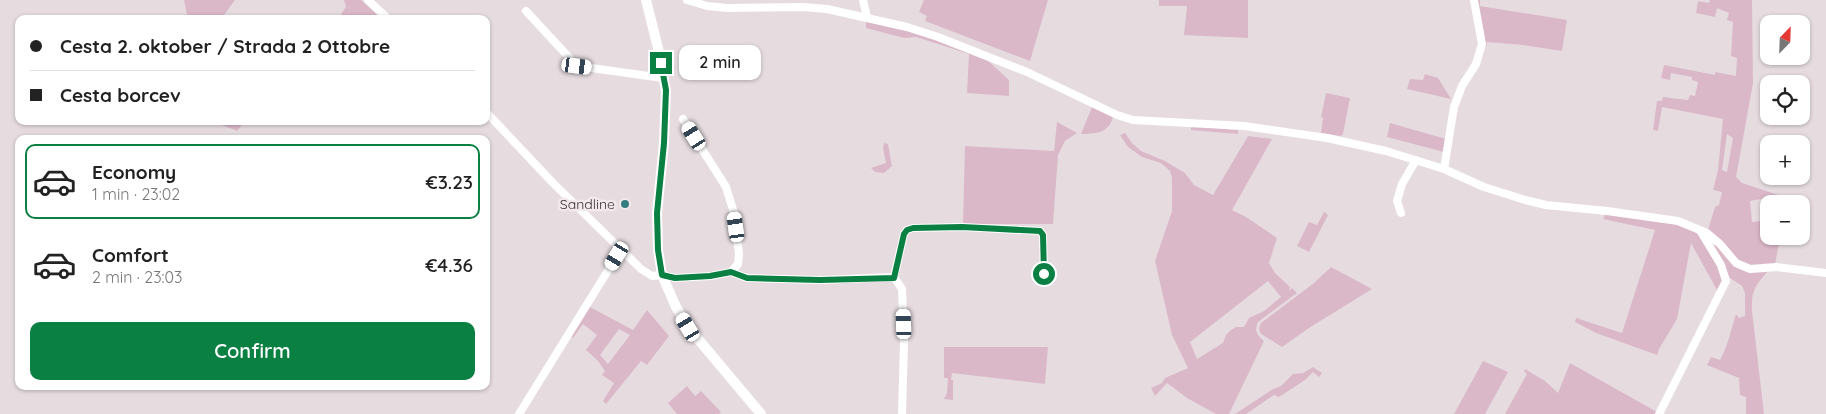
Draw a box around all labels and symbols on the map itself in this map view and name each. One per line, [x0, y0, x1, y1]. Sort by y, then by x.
north arrow [1760, 15, 1810, 65]
callout: 2 min [678, 46, 761, 80]
route end [650, 52, 672, 74]
car [561, 57, 592, 75]
car [679, 119, 708, 153]
place label: Sandline [560, 195, 615, 213]
marker: Sandline [619, 198, 631, 210]
car [726, 211, 745, 243]
car [602, 239, 631, 273]
route start [1033, 263, 1055, 285]
car [895, 309, 912, 339]
car [673, 310, 702, 344]

